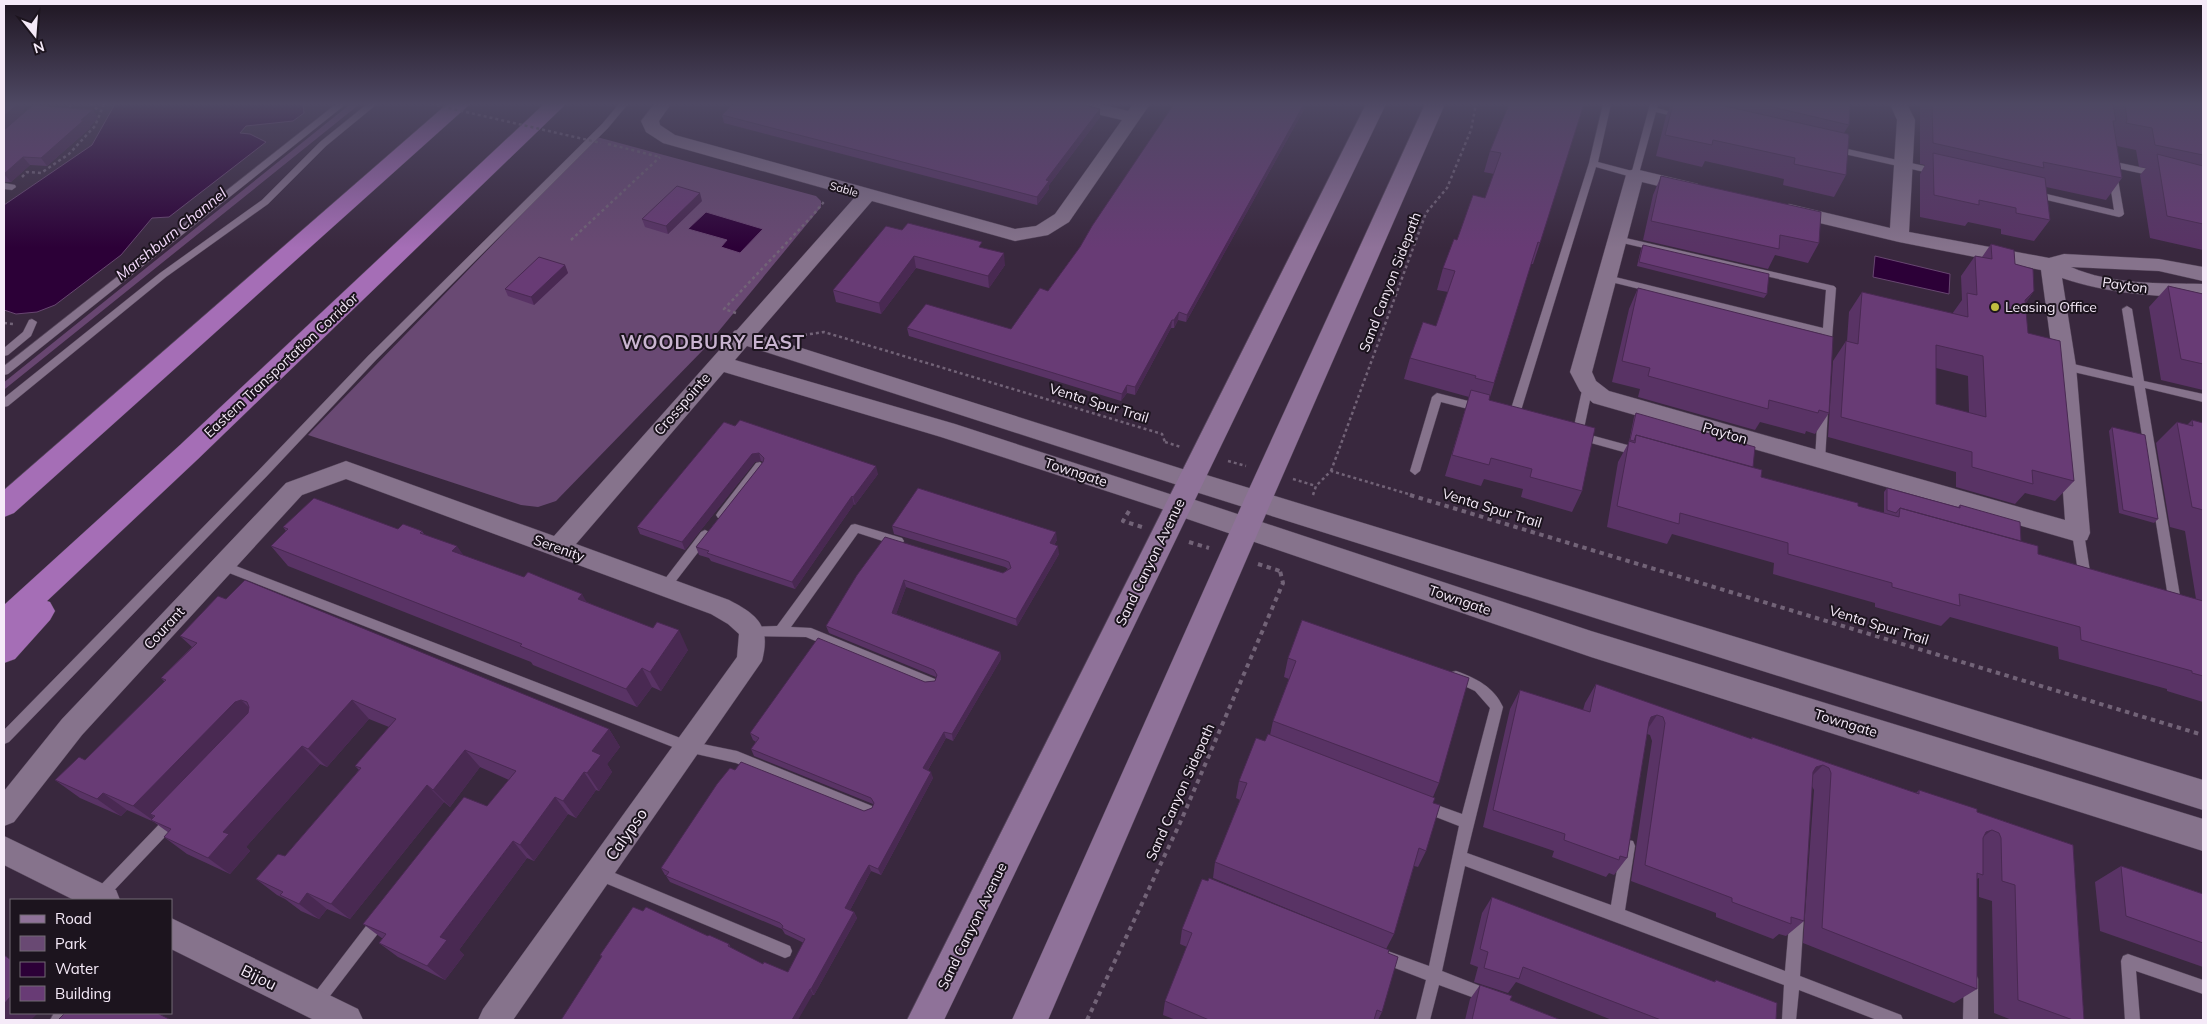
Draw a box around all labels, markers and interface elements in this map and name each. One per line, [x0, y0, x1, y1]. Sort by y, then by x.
north arrow [10, 10, 60, 60]
text: N [31, 37, 46, 58]
street label: Sable [828, 178, 860, 200]
water label: Marshburn Channel [112, 183, 230, 284]
street label: Sand Canyon Sidepath [1355, 209, 1425, 355]
street label: Payton [2101, 273, 2149, 297]
street label: Eastern Transportation Corridor [200, 288, 362, 441]
place label: Leasing Office [2005, 298, 2097, 316]
marker: Leasing Office [1989, 301, 2001, 313]
district label: WOODBURY EAST [621, 330, 805, 354]
street label: Crosspointe [650, 369, 714, 439]
street label: Venta Spur Trail [1047, 379, 1151, 427]
street label: Payton [1701, 418, 1749, 448]
street label: Towngate [1042, 453, 1110, 491]
street label: Venta Spur Trail [1440, 484, 1544, 532]
street label: Sand Canyon Avenue [1111, 495, 1189, 629]
street label: Serenity [531, 530, 587, 566]
street label: Towngate [1426, 581, 1494, 619]
street label: Venta Spur Trail [1827, 601, 1931, 649]
street label: Courant [140, 603, 188, 653]
street label: Towngate [1812, 705, 1880, 741]
street label: Sand Canyon Sidepath [1142, 721, 1218, 863]
street label: Calypso [601, 804, 651, 864]
street label: Sand Canyon Avenue [933, 859, 1011, 993]
legend [10, 899, 172, 1014]
text: Road [55, 909, 92, 928]
text: Park [55, 934, 87, 953]
text: Water [55, 959, 99, 978]
street label: Bijou [238, 960, 280, 994]
text: Building [55, 984, 111, 1003]

